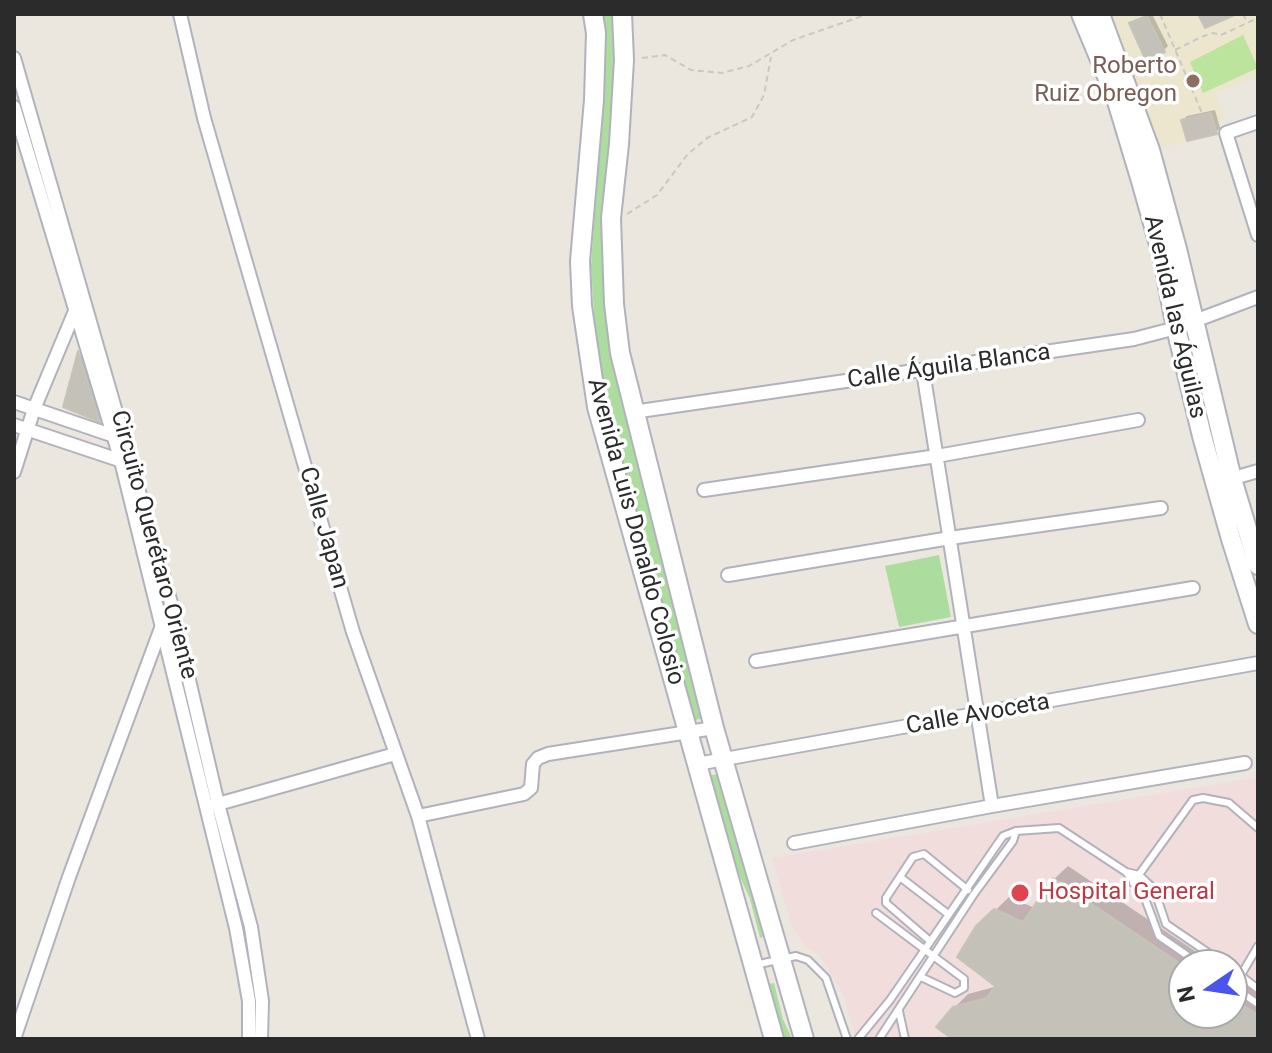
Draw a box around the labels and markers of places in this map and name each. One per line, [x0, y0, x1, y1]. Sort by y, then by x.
place label: Roberto Ruiz Obregon [1034, 53, 1177, 109]
marker: Roberto Ruiz Obregon [1184, 72, 1202, 90]
place label: Hospital General [1038, 879, 1215, 907]
marker: Hospital General [1009, 882, 1031, 904]

